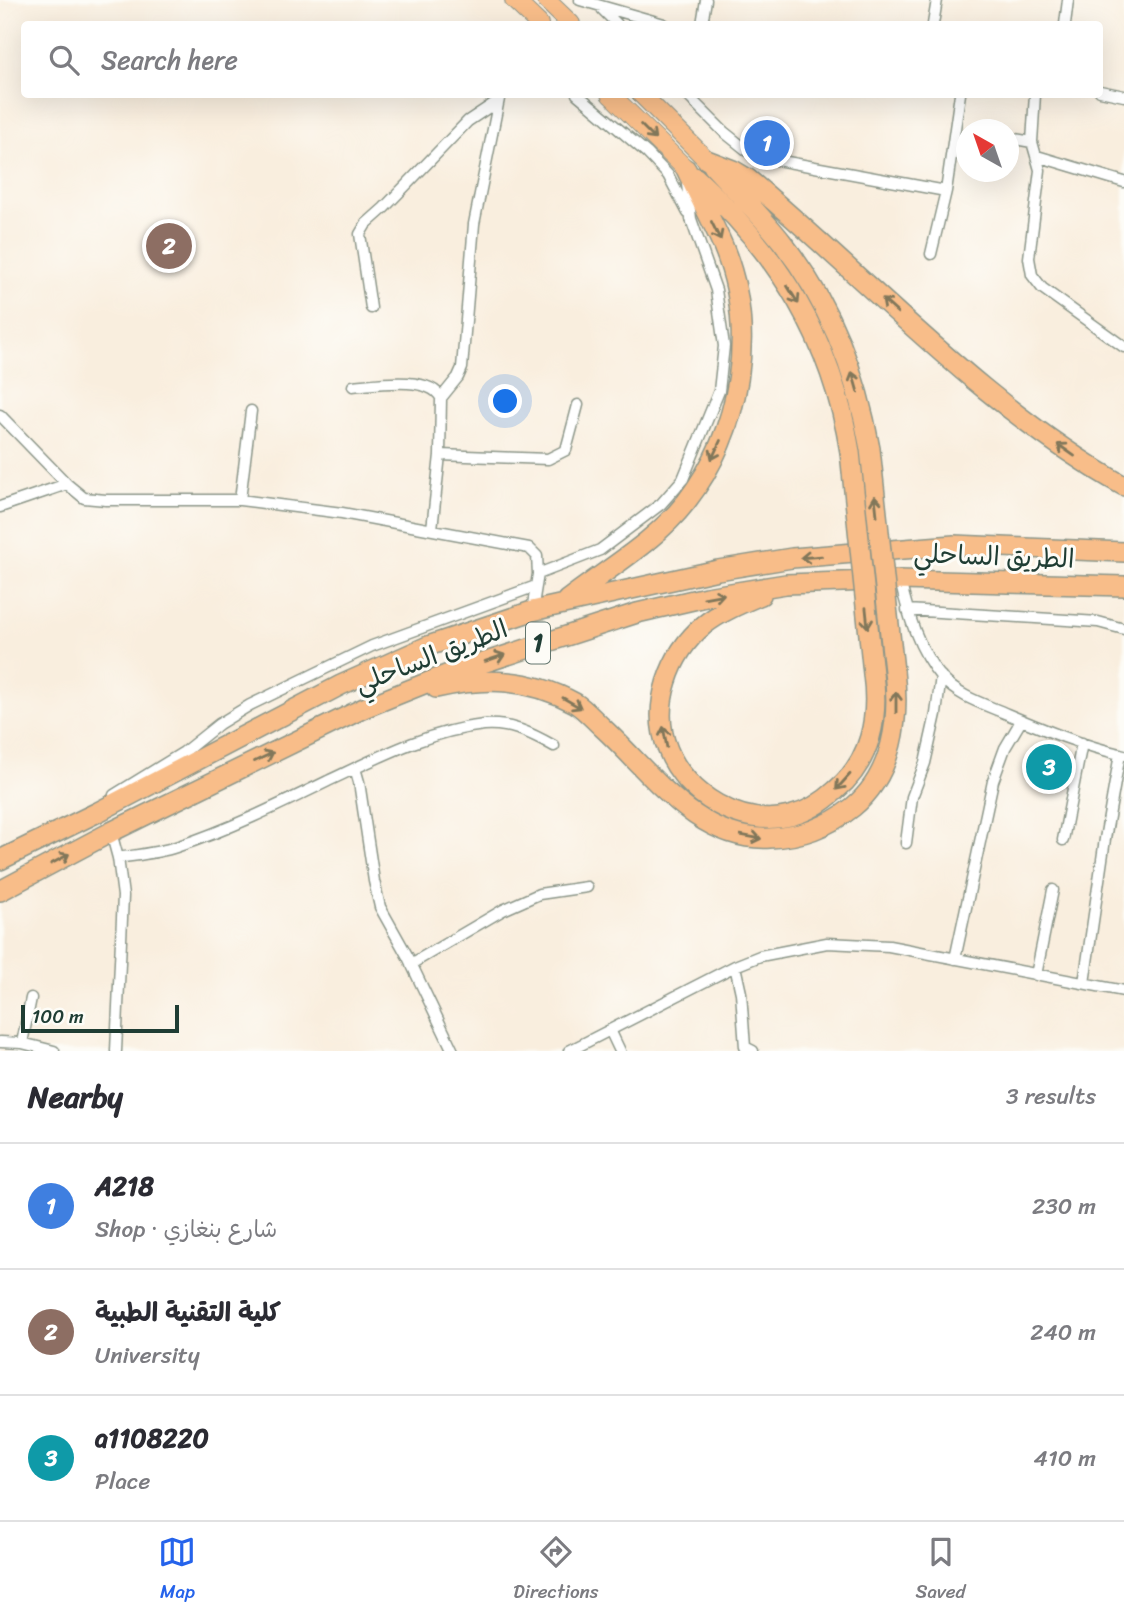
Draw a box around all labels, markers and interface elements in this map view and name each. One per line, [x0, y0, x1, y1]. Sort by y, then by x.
search box [21, 21, 1103, 98]
text: Search here [101, 37, 238, 83]
icon: search [45, 41, 83, 79]
pin: 1 [744, 117, 790, 169]
north arrow [956, 119, 1019, 182]
one-way arrow [639, 123, 656, 140]
pin: 2 [146, 220, 192, 272]
one-way arrow [709, 220, 723, 241]
one-way arrow [787, 285, 801, 305]
one-way arrow [881, 298, 899, 314]
one-way arrow [848, 372, 861, 394]
your location [488, 384, 522, 418]
one-way arrow [709, 439, 722, 460]
one-way arrow [1057, 443, 1076, 457]
one-way arrow [869, 495, 882, 517]
street label: الطريق الساحلي [913, 530, 1075, 582]
one-way arrow [801, 551, 823, 564]
one-way arrow [702, 589, 725, 602]
street label: الطريق الساحلي [348, 606, 514, 706]
one-way arrow [861, 606, 874, 629]
road number: 1 [526, 622, 550, 664]
one-way arrow [484, 651, 506, 664]
one-way arrow [889, 691, 903, 714]
one-way arrow [561, 696, 581, 710]
one-way arrow [658, 726, 671, 749]
pin: 3 [1026, 741, 1072, 793]
one-way arrow [253, 750, 274, 763]
one-way arrow [835, 773, 851, 791]
one-way arrow [739, 831, 761, 844]
one-way arrow [49, 852, 70, 865]
text: 100 m [32, 1000, 84, 1033]
scale bar [21, 1002, 178, 1034]
text: Nearby [28, 1070, 123, 1124]
text: 3 results [1006, 1076, 1096, 1117]
text: A218 [95, 1163, 154, 1209]
text: 1 [46, 1186, 56, 1227]
text: 230 m [1032, 1186, 1096, 1227]
text: Shop · شارع بنغازي [95, 1209, 277, 1250]
text: كلية التقنية الطبية [95, 1289, 281, 1335]
text: 2 [44, 1312, 58, 1353]
text: 240 m [1030, 1312, 1096, 1353]
text: University [95, 1335, 200, 1376]
text: a1108220 [95, 1415, 209, 1461]
text: 3 [45, 1438, 57, 1479]
text: 410 m [1034, 1438, 1096, 1479]
text: Place [95, 1461, 150, 1502]
tab: Map [158, 1533, 196, 1608]
tab: Directions [513, 1533, 599, 1608]
tab: Saved [915, 1533, 966, 1608]

